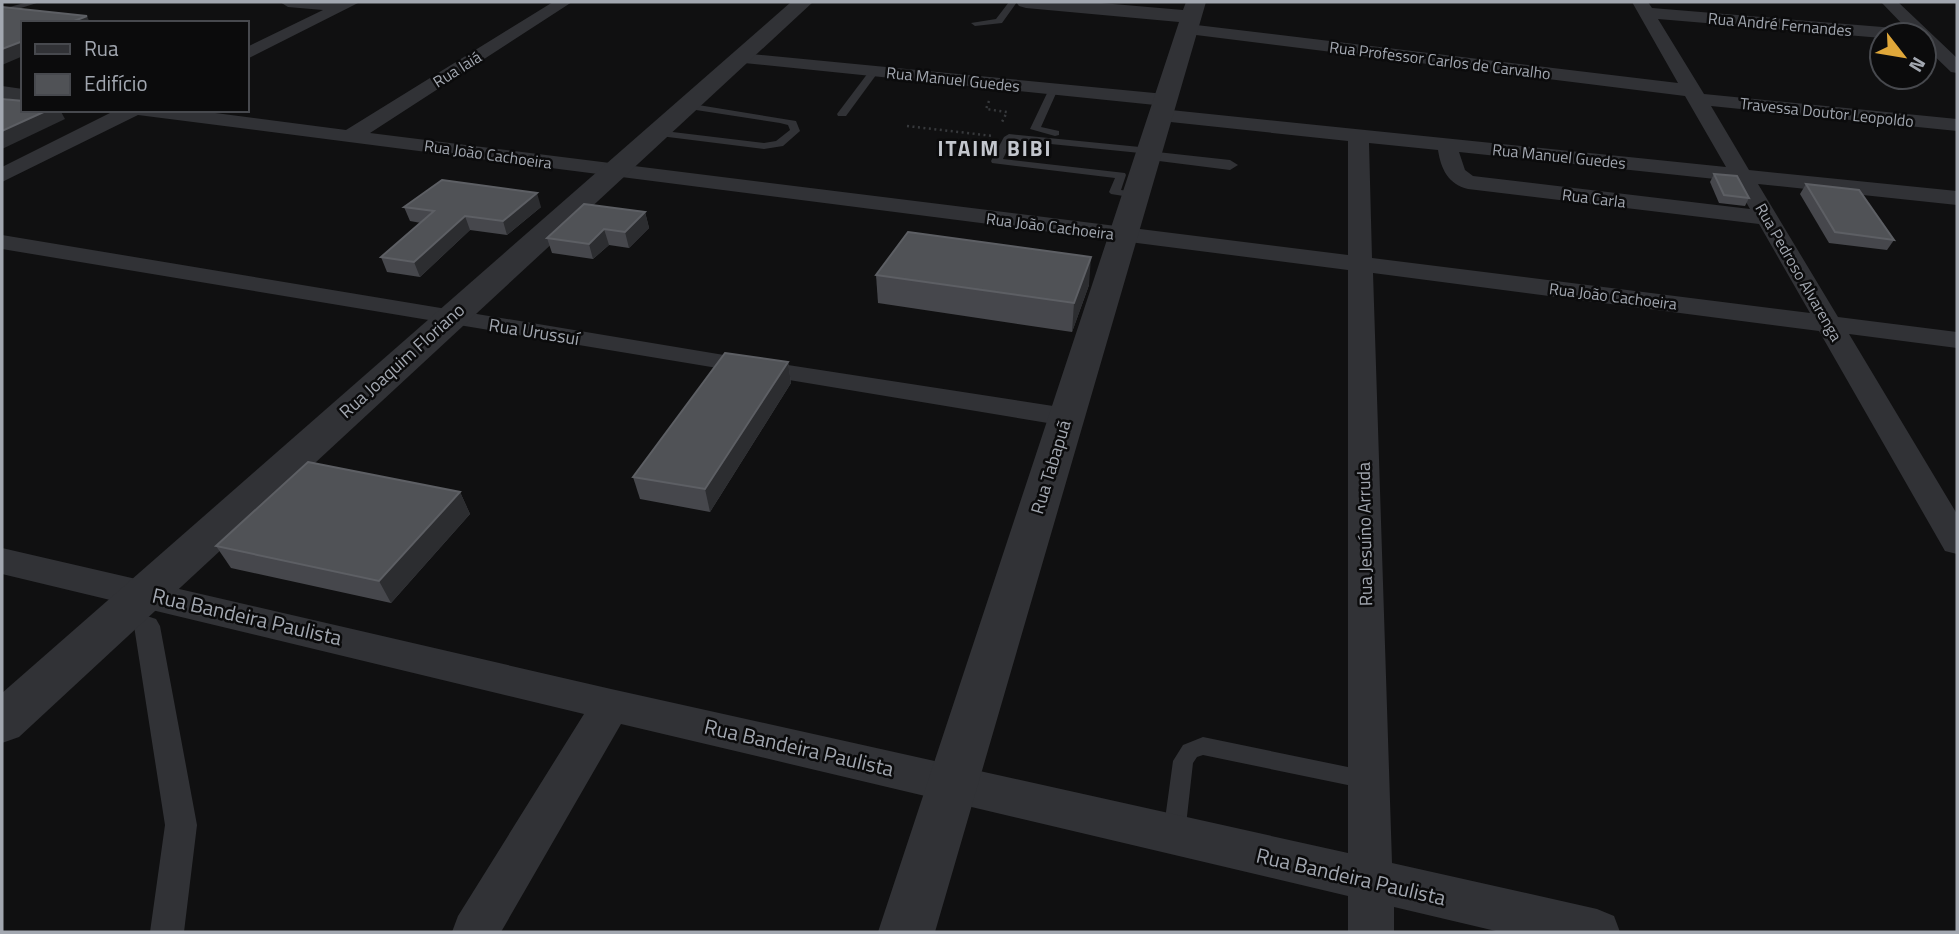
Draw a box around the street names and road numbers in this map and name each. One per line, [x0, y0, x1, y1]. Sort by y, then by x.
street label: Rua André Fernandes [1707, 6, 1853, 42]
street label: Rua Professor Carlos de Carvalho [1328, 35, 1552, 85]
street label: Rua Iaiá [428, 45, 486, 93]
street label: Rua Manuel Guedes [885, 60, 1021, 98]
street label: Travessa Doutor Leopoldo [1739, 91, 1915, 133]
street label: Rua João Cachoeira [423, 133, 553, 175]
street label: Rua Manuel Guedes [1491, 137, 1627, 175]
street label: Rua Carla [1561, 182, 1627, 214]
street label: Rua Pedroso Alvarenga [1750, 198, 1848, 346]
street label: Rua João Cachoeira [985, 206, 1115, 246]
street label: Rua João Cachoeira [1548, 276, 1678, 316]
street label: Rua Joaquim Floriano [333, 297, 470, 424]
street label: Rua Urussuí [487, 311, 583, 352]
street label: Rua Tabapuã [1023, 417, 1078, 517]
street label: Rua Jesuíno Arruda [1350, 462, 1379, 606]
street label: Rua Bandeira Paulista [149, 579, 346, 654]
street label: Rua Bandeira Paulista [701, 710, 898, 785]
street label: Rua Bandeira Paulista [1253, 839, 1450, 914]

